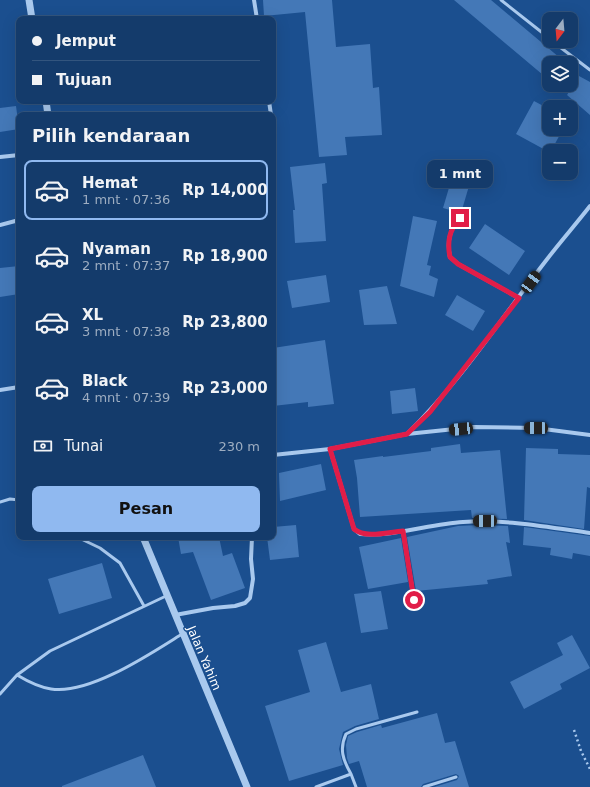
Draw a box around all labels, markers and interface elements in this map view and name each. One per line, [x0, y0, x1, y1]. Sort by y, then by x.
north arrow [542, 12, 578, 48]
map controls [542, 12, 578, 180]
text: Jemput [56, 32, 116, 50]
button: layers [542, 56, 578, 92]
text: Tujuan [56, 71, 112, 89]
button: + [542, 100, 578, 136]
text: Pilih kendaraan [32, 125, 190, 146]
button: − [542, 144, 578, 180]
callout: 1 mnt [427, 160, 493, 188]
text: 1 mnt [439, 166, 481, 181]
icon: car [34, 172, 70, 208]
text: Hemat [82, 174, 138, 192]
text: Rp 14,000 [182, 181, 268, 199]
text: 1 mnt · 07:36 [82, 192, 170, 207]
route end [451, 209, 469, 227]
icon: car [34, 238, 70, 274]
text: Nyaman [82, 240, 151, 258]
text: Rp 18,900 [182, 247, 268, 265]
text: 2 mnt · 07:37 [82, 258, 170, 273]
car [519, 269, 543, 295]
icon: car [34, 304, 70, 340]
text: XL [82, 306, 103, 324]
text: Rp 23,800 [182, 313, 268, 331]
text: 3 mnt · 07:38 [82, 324, 170, 339]
icon: car [34, 370, 70, 406]
text: Black [82, 372, 128, 390]
text: Rp 23,000 [182, 379, 268, 397]
text: 4 mnt · 07:39 [82, 390, 170, 405]
car [448, 422, 474, 436]
car [524, 422, 548, 434]
icon: cash [32, 435, 54, 457]
text: Tunai [64, 437, 103, 455]
text: 230 m [218, 439, 260, 454]
button: Pesan [32, 486, 260, 532]
car [473, 515, 497, 527]
route start [405, 591, 423, 609]
street label: Jalan Yahim [184, 623, 224, 692]

